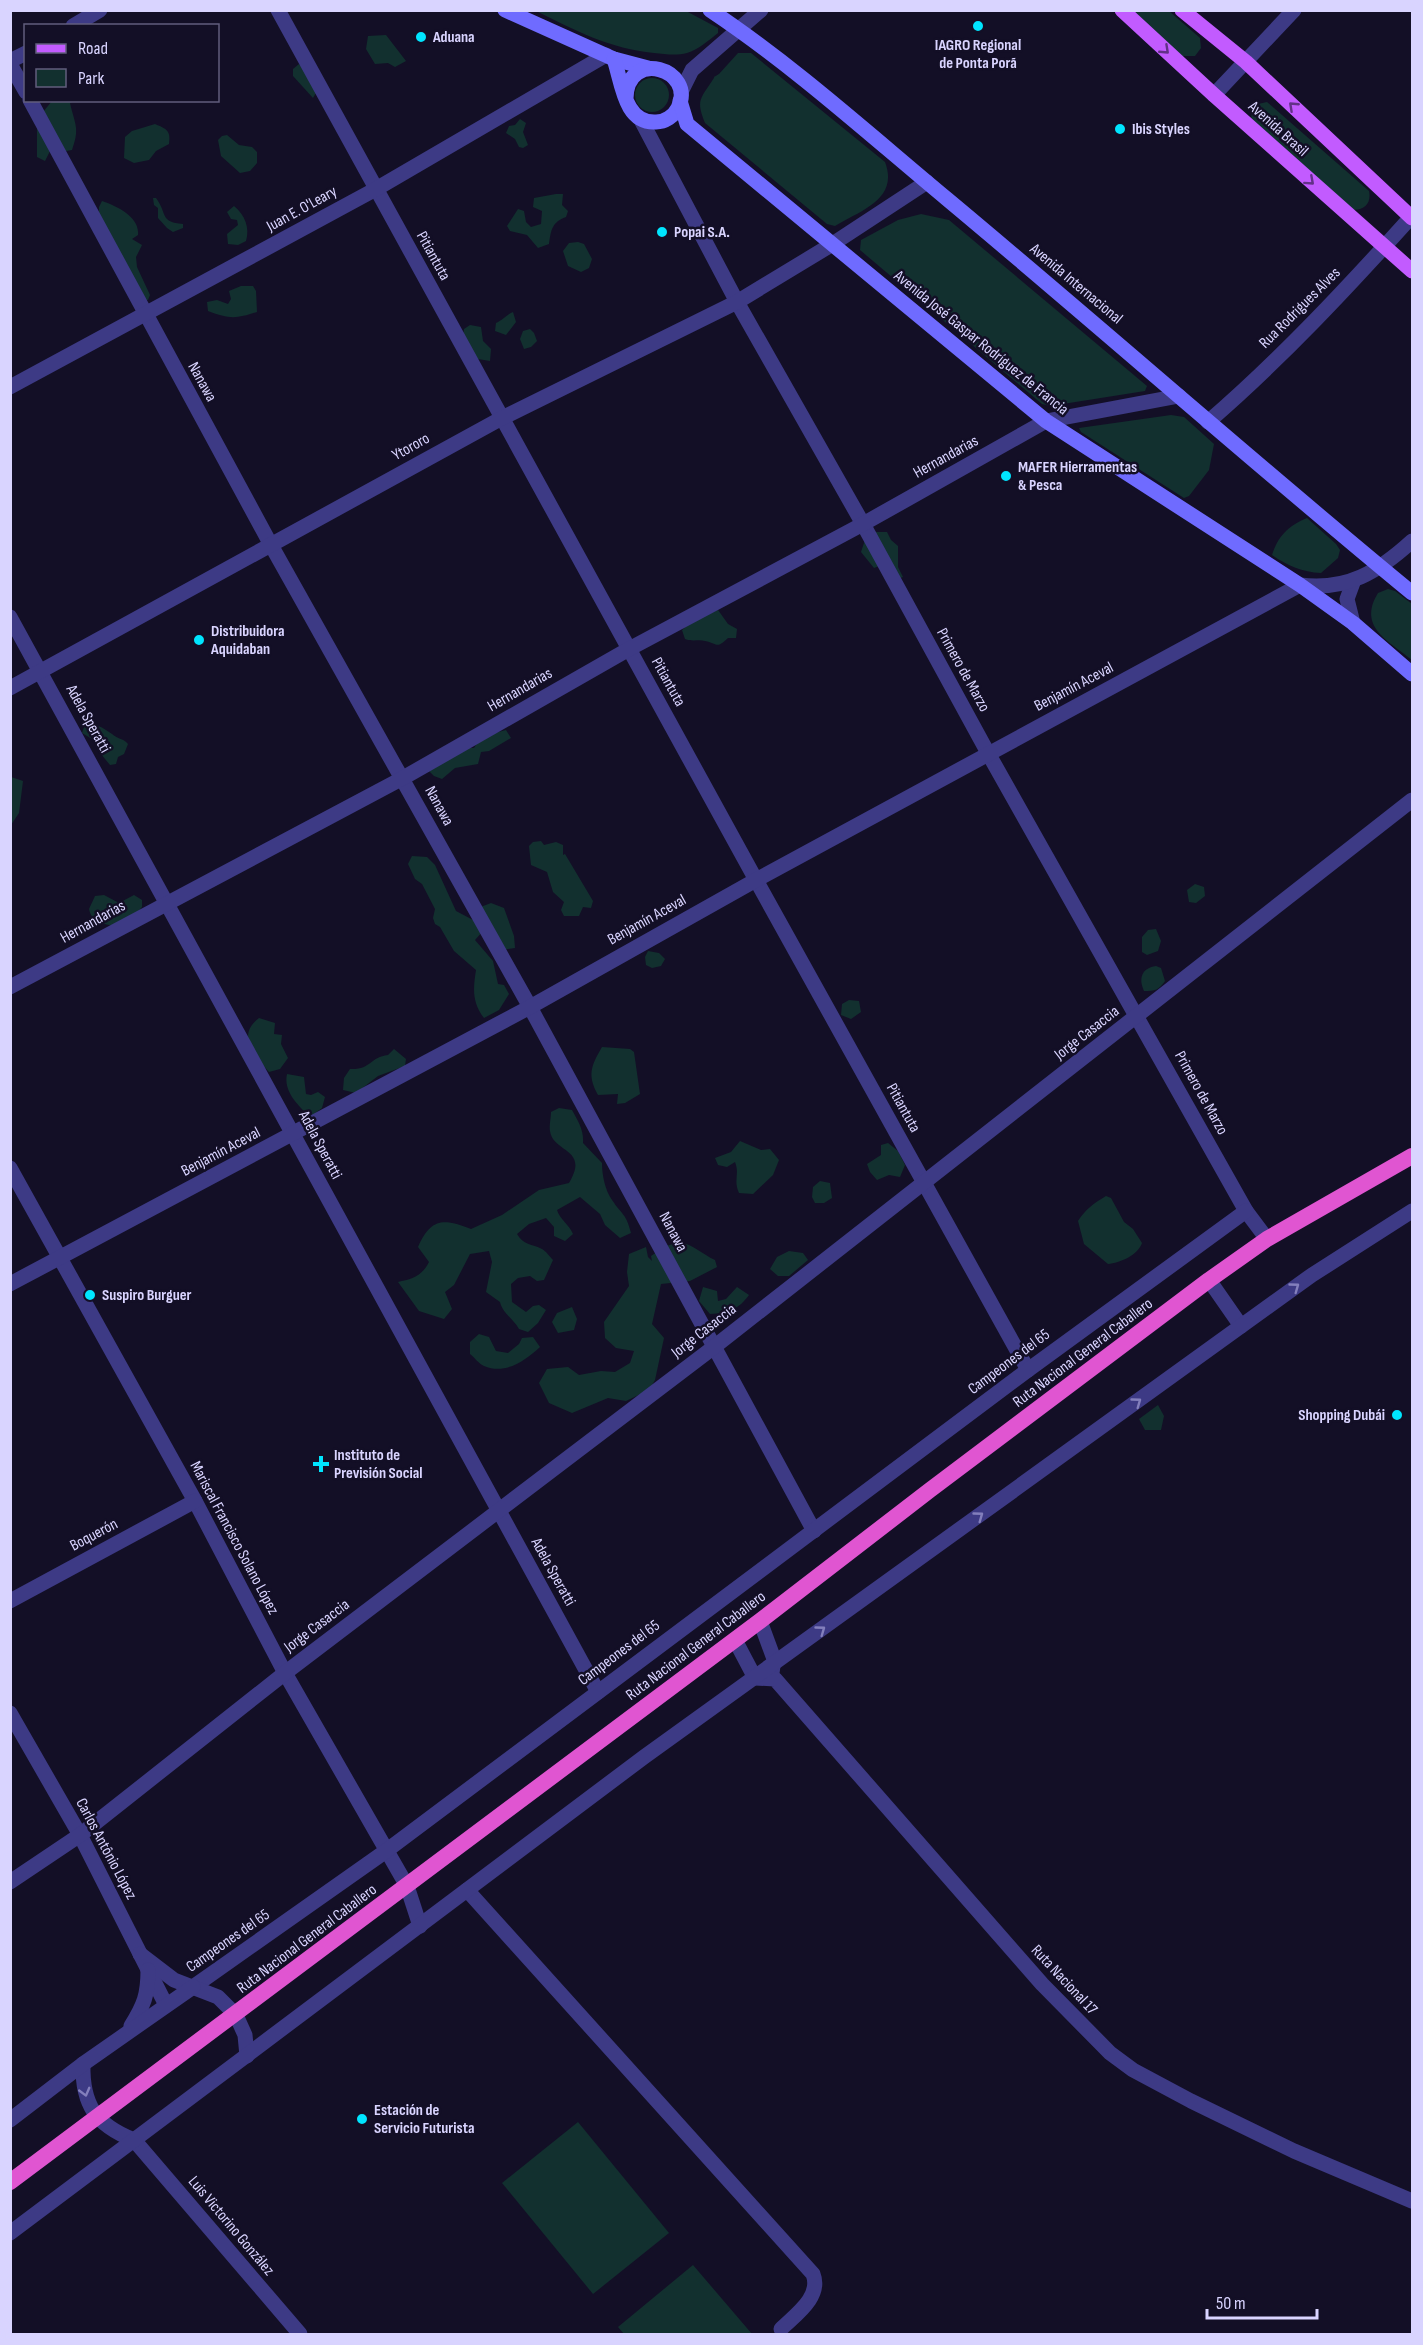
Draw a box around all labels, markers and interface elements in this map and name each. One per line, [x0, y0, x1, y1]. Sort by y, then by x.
marker: IAGRO Regional de Ponta Porã [971, 19, 985, 33]
legend [24, 24, 219, 102]
place label: Aduana [432, 28, 475, 47]
marker: Aduana [414, 30, 428, 44]
place label: IAGRO Regional de Ponta Porã [935, 36, 1021, 73]
text: Road [78, 38, 108, 59]
one-way arrow [1159, 43, 1169, 54]
text: Park [78, 68, 104, 89]
street label: Avenida Brasil [1244, 97, 1312, 161]
one-way arrow [1289, 102, 1300, 113]
place label: Ibis Styles [1132, 120, 1190, 139]
marker: Ibis Styles [1113, 122, 1127, 136]
one-way arrow [1303, 174, 1314, 185]
street label: Juan E. O'Leary [263, 182, 340, 237]
place label: Popai S.A. [674, 223, 730, 242]
marker: Popai S.A. [655, 225, 669, 239]
street label: Pitiantuta [412, 228, 454, 284]
street label: Avenida Internacional [1025, 239, 1126, 328]
street label: Rua Rodrigues Alves [1255, 263, 1345, 353]
street label: Avenida José Gaspar Rodríguez de Francia [889, 266, 1072, 419]
street label: Nanawa [183, 359, 221, 405]
street label: Ytororo [389, 429, 433, 465]
street label: Hernandarias [910, 431, 982, 483]
place label: MAFER Hierramentas & Pesca [1018, 458, 1137, 495]
marker: MAFER Hierramentas & Pesca [999, 469, 1013, 483]
place label: Distribuidora Aquidaban [210, 622, 285, 659]
street label: Primero de Marzo [932, 625, 994, 715]
marker: Distribuidora Aquidaban [192, 633, 206, 647]
street label: Pitiantuta [647, 654, 689, 710]
street label: Benjamín Aceval [1031, 658, 1117, 716]
street label: Hernandarias [484, 664, 556, 716]
street label: Adela Speratti [61, 681, 114, 756]
street label: Nanawa [420, 783, 458, 829]
street label: Benjamín Aceval [604, 891, 690, 949]
street label: Hernandarias [57, 896, 129, 948]
street label: Jorge Casaccia [1050, 1002, 1123, 1065]
street label: Primero de Marzo [1170, 1048, 1232, 1138]
street label: Pitiantuta [882, 1080, 924, 1136]
street label: Adela Speratti [294, 1107, 346, 1182]
street label: Benjamín Aceval [178, 1123, 264, 1181]
street label: Nanawa [655, 1209, 691, 1255]
one-way arrow [1288, 1283, 1299, 1294]
place label: Suspiro Burguer [102, 1286, 192, 1305]
marker: Suspiro Burguer [83, 1288, 97, 1302]
street label: Ruta Nacional General Caballero [1009, 1294, 1157, 1412]
street label: Jorge Casaccia [667, 1300, 740, 1363]
street label: Campeones del 65 [964, 1325, 1054, 1399]
one-way arrow [1130, 1398, 1141, 1409]
place label: Shopping Dubái [1298, 1406, 1385, 1425]
marker: Shopping Dubái [1390, 1408, 1404, 1422]
place label: Instituto de Previsión Social [334, 1446, 423, 1483]
marker: Instituto de Previsión Social [312, 1455, 330, 1473]
street label: Mariscal Francisco Solano López [186, 1458, 283, 1618]
one-way arrow [972, 1512, 983, 1523]
street label: Boquerón [67, 1515, 121, 1555]
street label: Adela Speratti [526, 1534, 579, 1609]
street label: Ruta Nacional General Caballero [622, 1587, 770, 1705]
street label: Jorge Casaccia [280, 1595, 353, 1657]
street label: Campeones del 65 [574, 1616, 664, 1690]
one-way arrow [814, 1626, 825, 1637]
street label: Carlos Antônio López [71, 1795, 141, 1903]
street label: Ruta Nacional General Caballero [233, 1880, 381, 1998]
street label: Campeones del 65 [183, 1905, 273, 1977]
street label: Ruta Nacional 17 [1027, 1941, 1102, 2019]
one-way arrow [78, 2087, 91, 2097]
place label: Estación de Servicio Futurista [374, 2101, 474, 2138]
marker: Estación de Servicio Futurista [355, 2112, 369, 2126]
street label: Luis Victorino González [184, 2172, 278, 2280]
scale bar [1207, 2282, 1316, 2320]
text: 50 m [1216, 2293, 1246, 2314]

